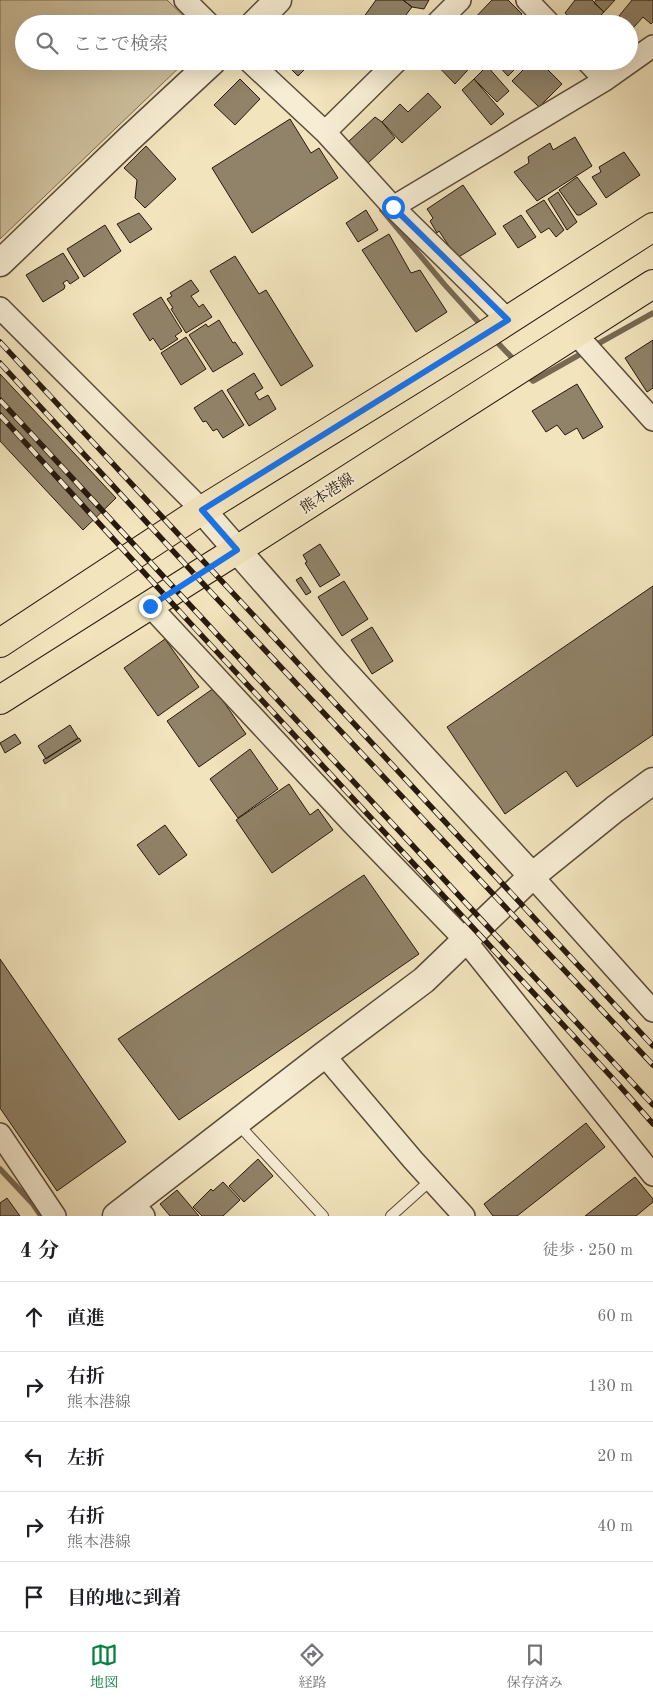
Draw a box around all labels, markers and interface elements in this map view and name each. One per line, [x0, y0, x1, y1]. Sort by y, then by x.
search box [15, 15, 638, 70]
icon: search [33, 29, 61, 57]
text: ここで検索 [73, 36, 168, 55]
route start [382, 196, 405, 219]
street label: 熊本港線 [297, 470, 357, 517]
route end [139, 595, 162, 618]
text: 4 分 [20, 1241, 59, 1262]
text: 徒歩 · 250 m [543, 1243, 633, 1259]
icon: ahead [20, 1303, 48, 1331]
text: 60 m [597, 1309, 633, 1325]
text: 直進 [67, 1310, 105, 1329]
text: 右折 [67, 1368, 105, 1387]
icon: right [20, 1373, 48, 1401]
text: 130 m [588, 1379, 633, 1395]
text: 熊本港線 [67, 1395, 131, 1411]
icon: left [20, 1443, 48, 1471]
text: 20 m [597, 1449, 633, 1465]
text: 左折 [67, 1450, 105, 1469]
text: 右折 [67, 1508, 105, 1527]
icon: right [20, 1513, 48, 1541]
text: 40 m [597, 1519, 633, 1535]
text: 熊本港線 [67, 1535, 131, 1551]
icon: arrive [20, 1583, 48, 1611]
text: 目的地に到着 [67, 1590, 181, 1609]
tab: 地図 [90, 1641, 118, 1692]
tab: 経路 [298, 1641, 326, 1692]
tab: 保存済み [507, 1641, 563, 1692]

